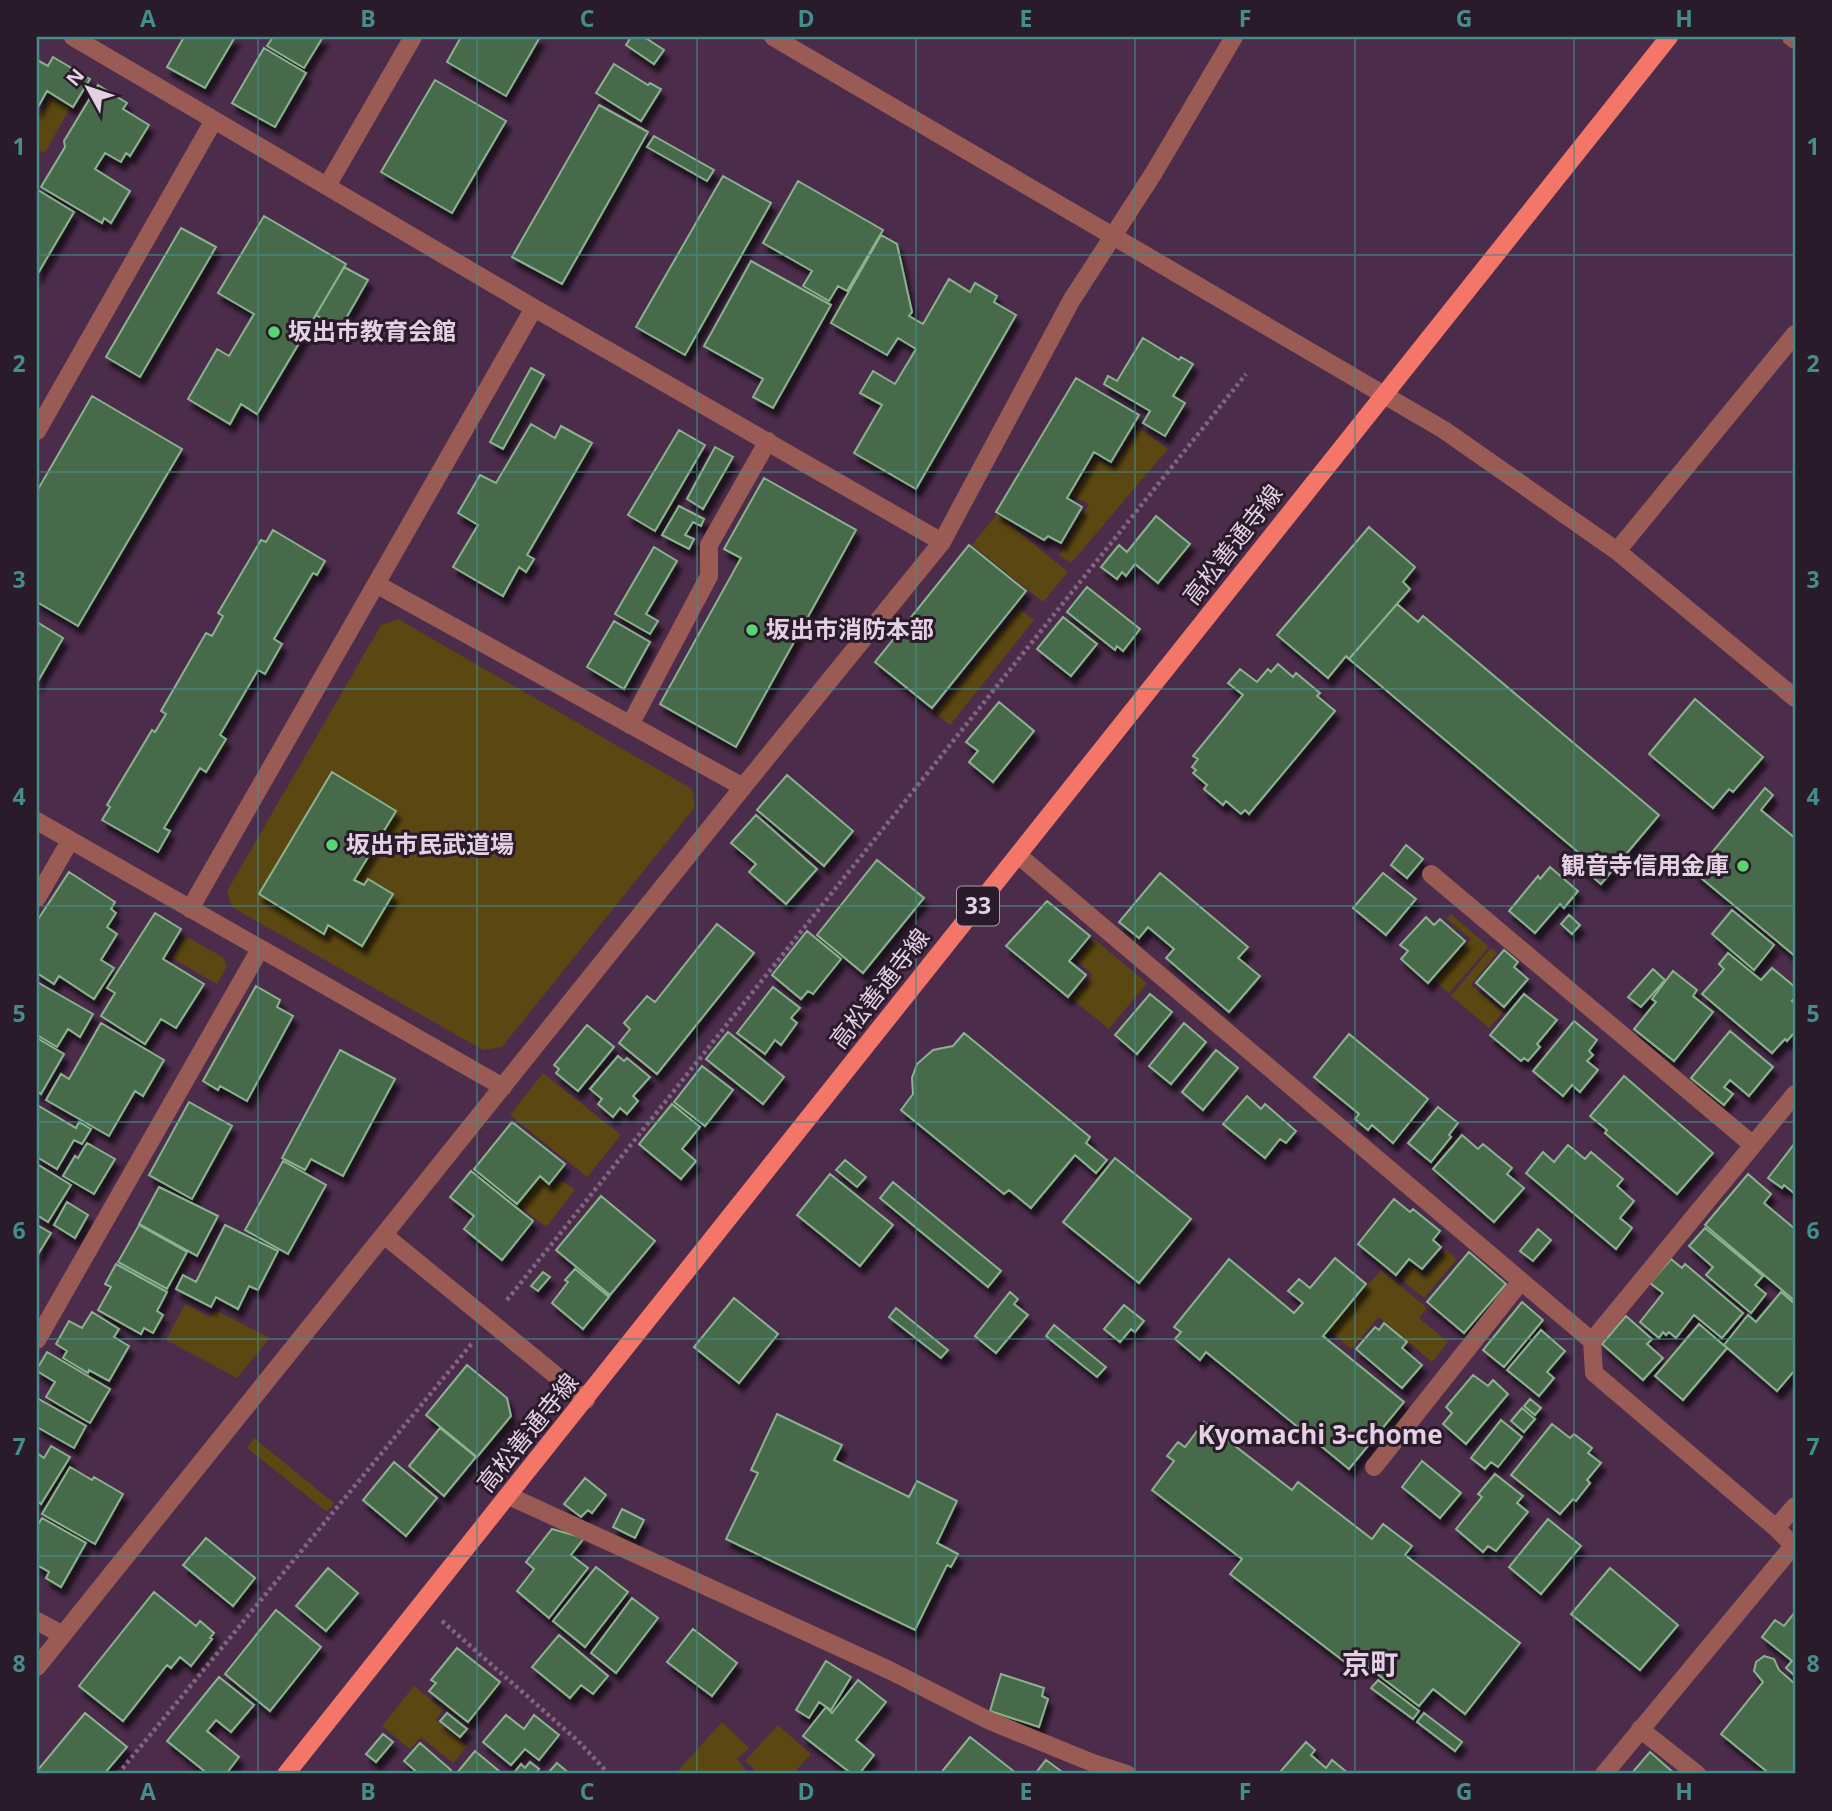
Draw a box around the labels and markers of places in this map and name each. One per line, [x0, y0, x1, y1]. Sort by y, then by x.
place label: 坂出市教育会館 [288, 314, 456, 347]
marker: 坂出市教育会館 [266, 324, 282, 340]
place label: 坂出市消防本部 [766, 612, 934, 645]
marker: 坂出市消防本部 [744, 622, 760, 638]
place label: 坂出市民武道場 [346, 827, 514, 860]
marker: 坂出市民武道場 [324, 837, 340, 853]
place label: 観音寺信用金庫 [1561, 848, 1729, 881]
marker: 観音寺信用金庫 [1735, 858, 1751, 874]

